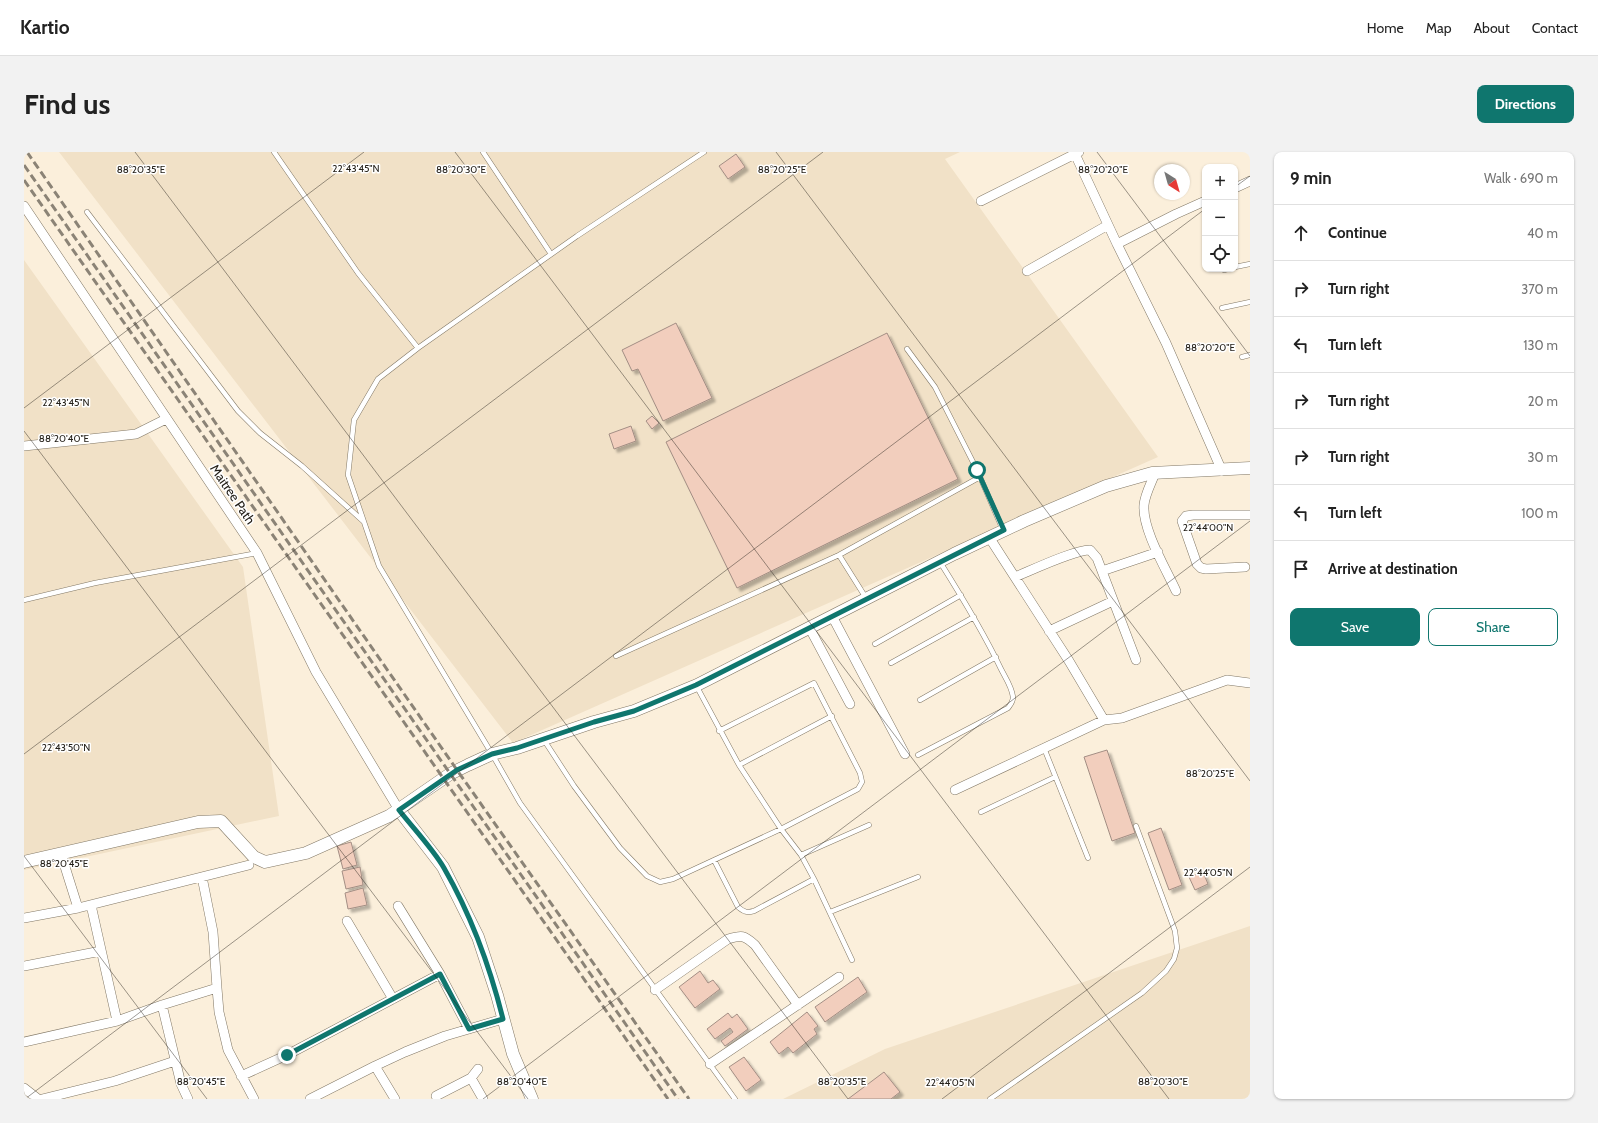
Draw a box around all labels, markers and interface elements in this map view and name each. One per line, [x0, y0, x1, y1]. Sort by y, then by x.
text: Kartio [20, 16, 69, 39]
text: Home [1367, 19, 1404, 37]
text: Map [1426, 19, 1451, 37]
text: About [1473, 19, 1510, 37]
text: Contact [1532, 19, 1578, 37]
button: Directions [1477, 85, 1574, 123]
text: Find us [24, 87, 110, 121]
text: 22°43'45"N [332, 162, 380, 175]
text: 88°20'35"E [117, 163, 166, 176]
text: 88°20'30"E [436, 163, 487, 176]
text: 88°20'25"E [758, 163, 807, 176]
text: 88°20'20"E [1078, 163, 1128, 176]
north arrow [1154, 164, 1190, 200]
map controls [1202, 164, 1238, 272]
button: + [1202, 164, 1238, 200]
text: 9 min [1290, 168, 1332, 188]
text: Walk · 690 m [1484, 170, 1558, 186]
button: − [1202, 200, 1238, 236]
icon: ahead [1290, 222, 1312, 244]
text: Continue [1328, 224, 1387, 242]
text: 40 m [1527, 225, 1558, 241]
button: locate [1202, 236, 1238, 272]
icon: right [1290, 278, 1312, 300]
text: Turn right [1328, 280, 1389, 298]
text: 370 m [1521, 281, 1558, 297]
icon: left [1290, 334, 1312, 356]
text: Turn left [1328, 336, 1382, 354]
text: 130 m [1523, 337, 1558, 353]
text: 88°20'20"E [1185, 341, 1235, 354]
icon: right [1290, 390, 1312, 412]
text: Turn right [1328, 392, 1389, 410]
text: 20 m [1528, 393, 1558, 409]
text: 22°43'45"N [42, 396, 90, 409]
text: 88°20'40"E [39, 432, 90, 445]
icon: right [1290, 446, 1312, 468]
text: Turn right [1328, 448, 1389, 466]
text: 30 m [1528, 449, 1558, 465]
street label: Maitree Path [207, 461, 259, 527]
route start [968, 461, 986, 479]
icon: left [1290, 502, 1312, 524]
text: Turn left [1328, 504, 1382, 522]
text: 100 m [1521, 505, 1558, 521]
text: 22°44'00"N [1183, 521, 1233, 534]
icon: arrive [1290, 558, 1312, 580]
text: Arrive at destination [1328, 560, 1458, 578]
button: Save [1290, 608, 1420, 646]
button: Share [1428, 608, 1558, 646]
text: 22°43'50"N [42, 741, 90, 754]
text: 88°20'25"E [1186, 767, 1235, 780]
text: 88°20'45"E [40, 857, 89, 870]
text: 22°44'05"N [1184, 866, 1232, 879]
route end [278, 1046, 296, 1064]
text: 88°20'45"E [177, 1075, 226, 1088]
text: 88°20'40"E [497, 1075, 548, 1088]
text: 88°20'35"E [818, 1075, 867, 1088]
text: 88°20'30"E [1138, 1075, 1189, 1088]
text: 22°44'05"N [926, 1076, 974, 1089]

